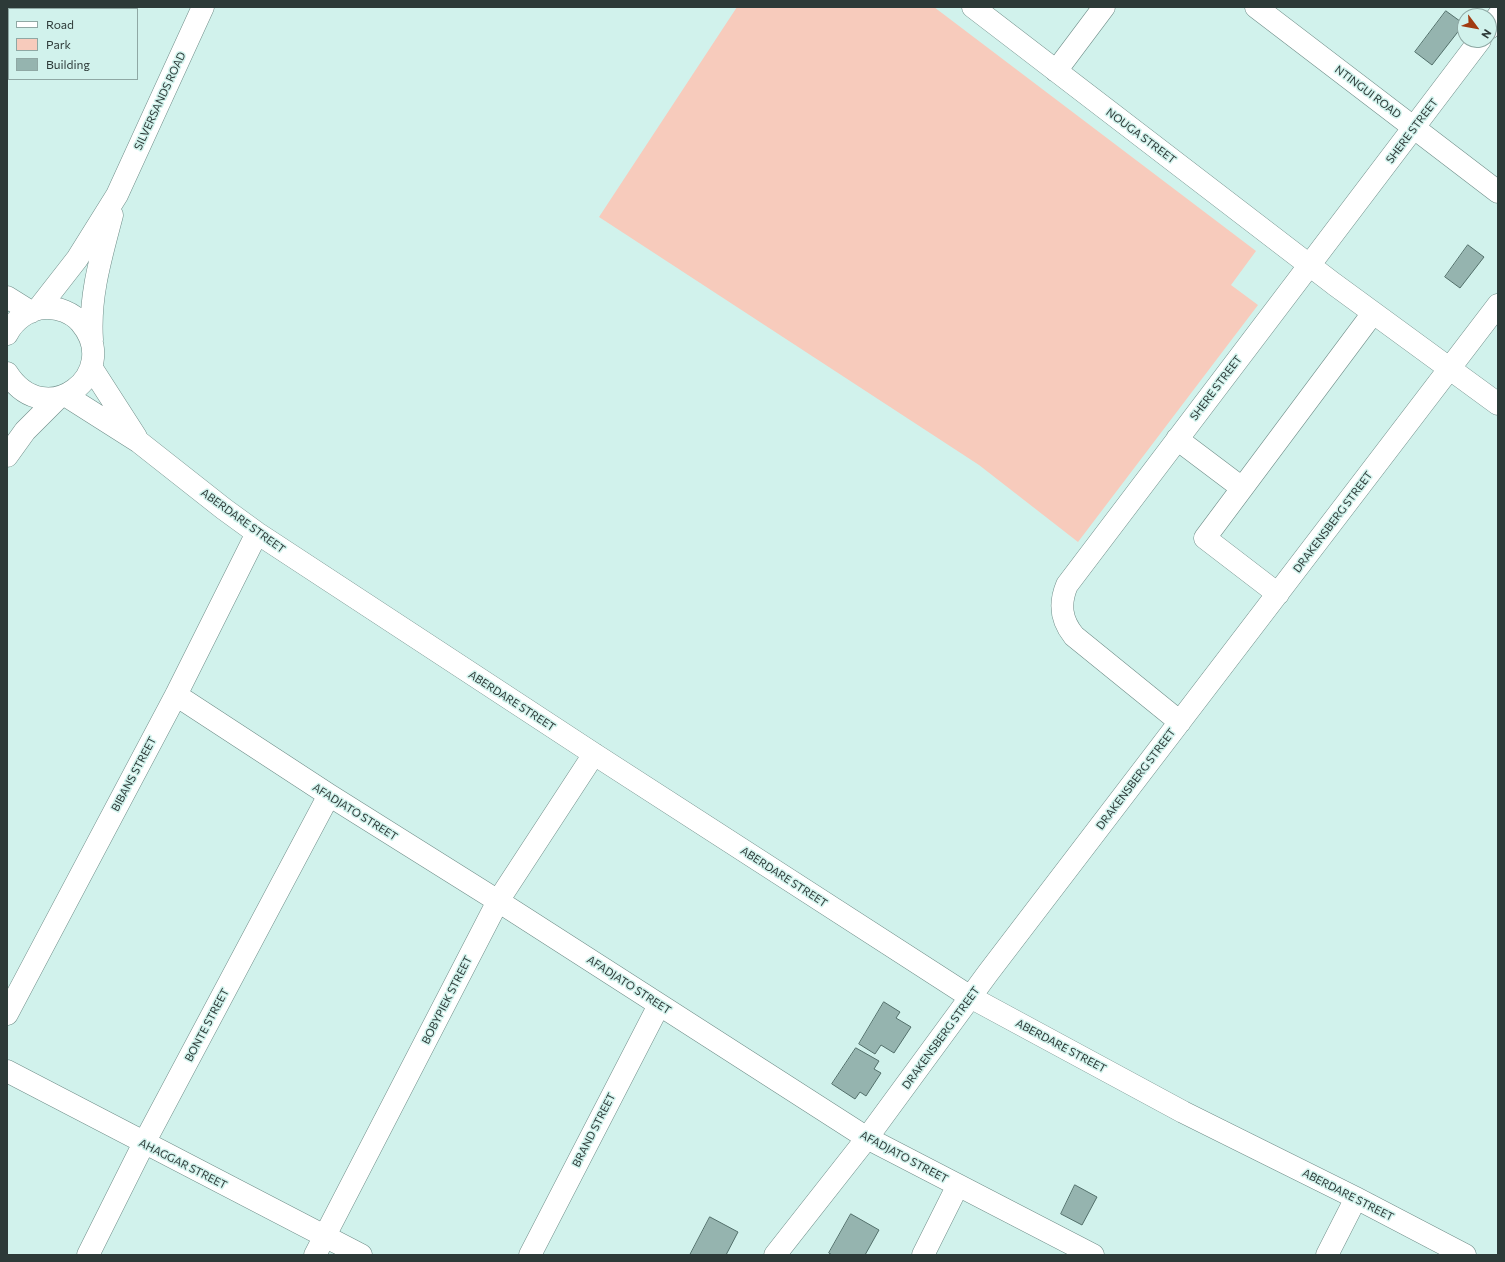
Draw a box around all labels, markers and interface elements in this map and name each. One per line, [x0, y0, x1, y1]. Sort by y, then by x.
legend [8, 8, 138, 80]
north arrow [1457, 8, 1497, 48]
text: Road [46, 17, 74, 31]
text: N [1479, 27, 1494, 41]
text: Park [46, 37, 71, 51]
street label: SILVERSANDS ROAD [131, 50, 189, 152]
text: Building [46, 57, 90, 71]
street label: NTINGUI ROAD [1332, 63, 1404, 121]
street label: SHERE STREET [1383, 96, 1441, 166]
street label: NOUGA STREET [1104, 105, 1178, 167]
street label: SHERE STREET [1187, 353, 1245, 423]
street label: DRAKENSBERG STREET [1291, 469, 1375, 575]
street label: ABERDARE STREET [198, 486, 288, 556]
street label: ABERDARE STREET [466, 668, 558, 734]
street label: DRAKENSBERG STREET [1094, 726, 1178, 832]
street label: BIBANS STREET [109, 734, 159, 814]
street label: AFADJATO STREET [310, 781, 400, 843]
street label: ABERDARE STREET [738, 844, 830, 910]
street label: AFADJATO STREET [584, 953, 674, 1017]
street label: BOBYPIEK STREET [419, 954, 475, 1046]
street label: DRAKENSBERG STREET [899, 984, 983, 1092]
street label: BONTE STREET [182, 986, 232, 1064]
street label: ABERDARE STREET [1013, 1017, 1109, 1075]
street label: BRAND STREET [570, 1091, 618, 1169]
street label: AFADJATO STREET [858, 1128, 950, 1186]
street label: AHAGGAR STREET [137, 1136, 229, 1192]
street label: ABERDARE STREET [1300, 1166, 1396, 1224]

